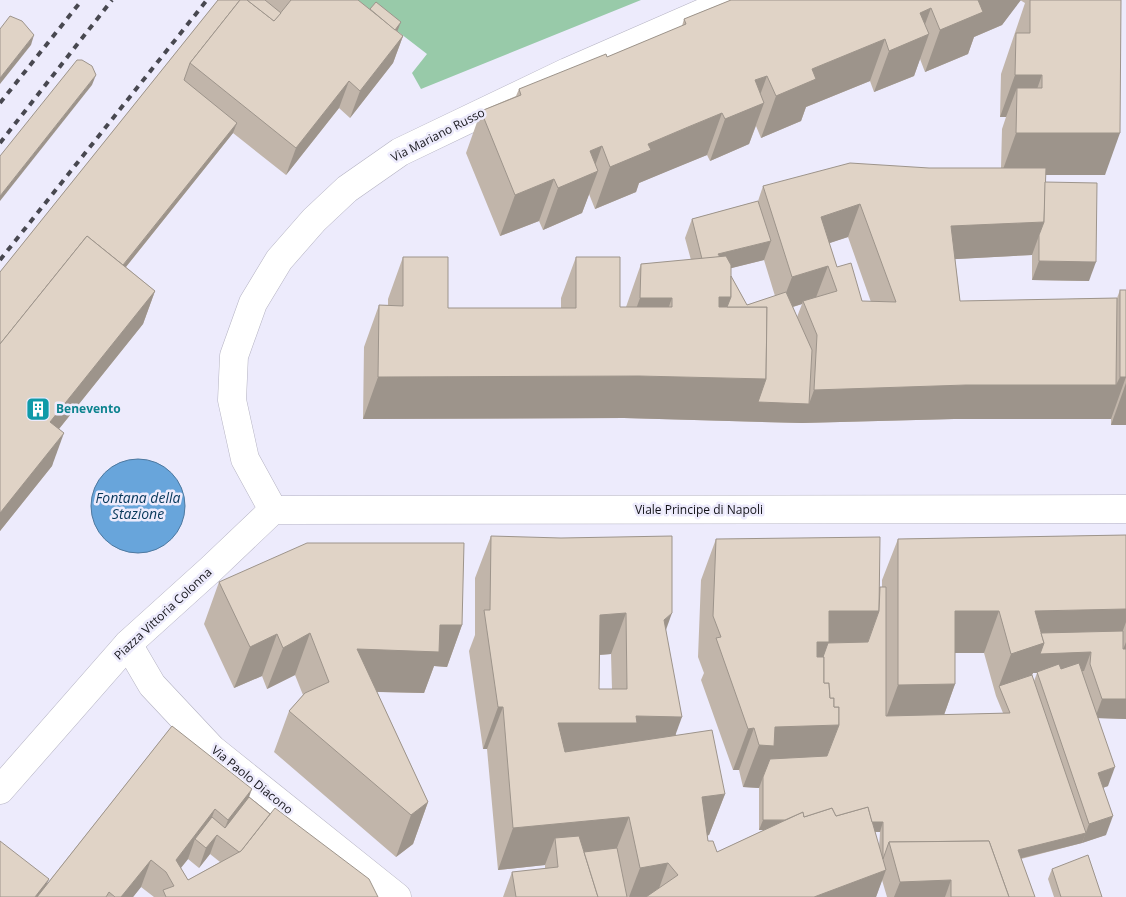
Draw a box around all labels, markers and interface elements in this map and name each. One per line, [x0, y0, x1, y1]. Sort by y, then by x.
street label: Via Mariano Russo [388, 104, 488, 166]
building icon: Benevento [25, 396, 51, 422]
place label: Benevento [56, 400, 121, 417]
water label: Fontana della Stazione [96, 488, 180, 523]
street label: Viale Principe di Napoli [635, 501, 763, 518]
street label: Piazza Vittoria Colonna [110, 564, 215, 664]
street label: Via Paolo Diacono [208, 741, 297, 818]

